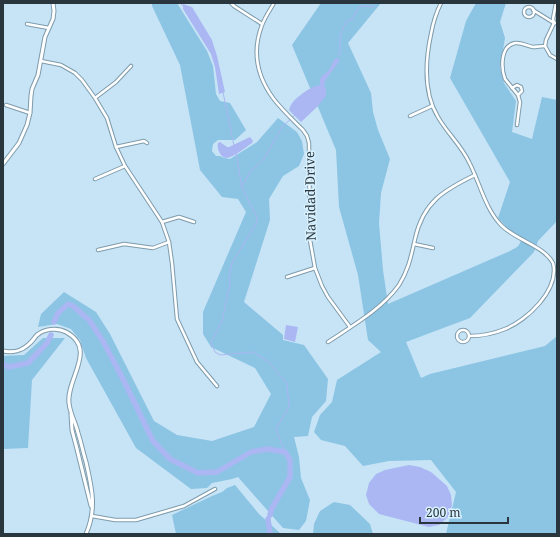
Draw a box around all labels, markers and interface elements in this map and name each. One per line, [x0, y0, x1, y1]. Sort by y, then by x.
street label: Navidad Drive [300, 151, 320, 241]
scale bar [420, 499, 508, 525]
text: 200 m [426, 504, 461, 521]

